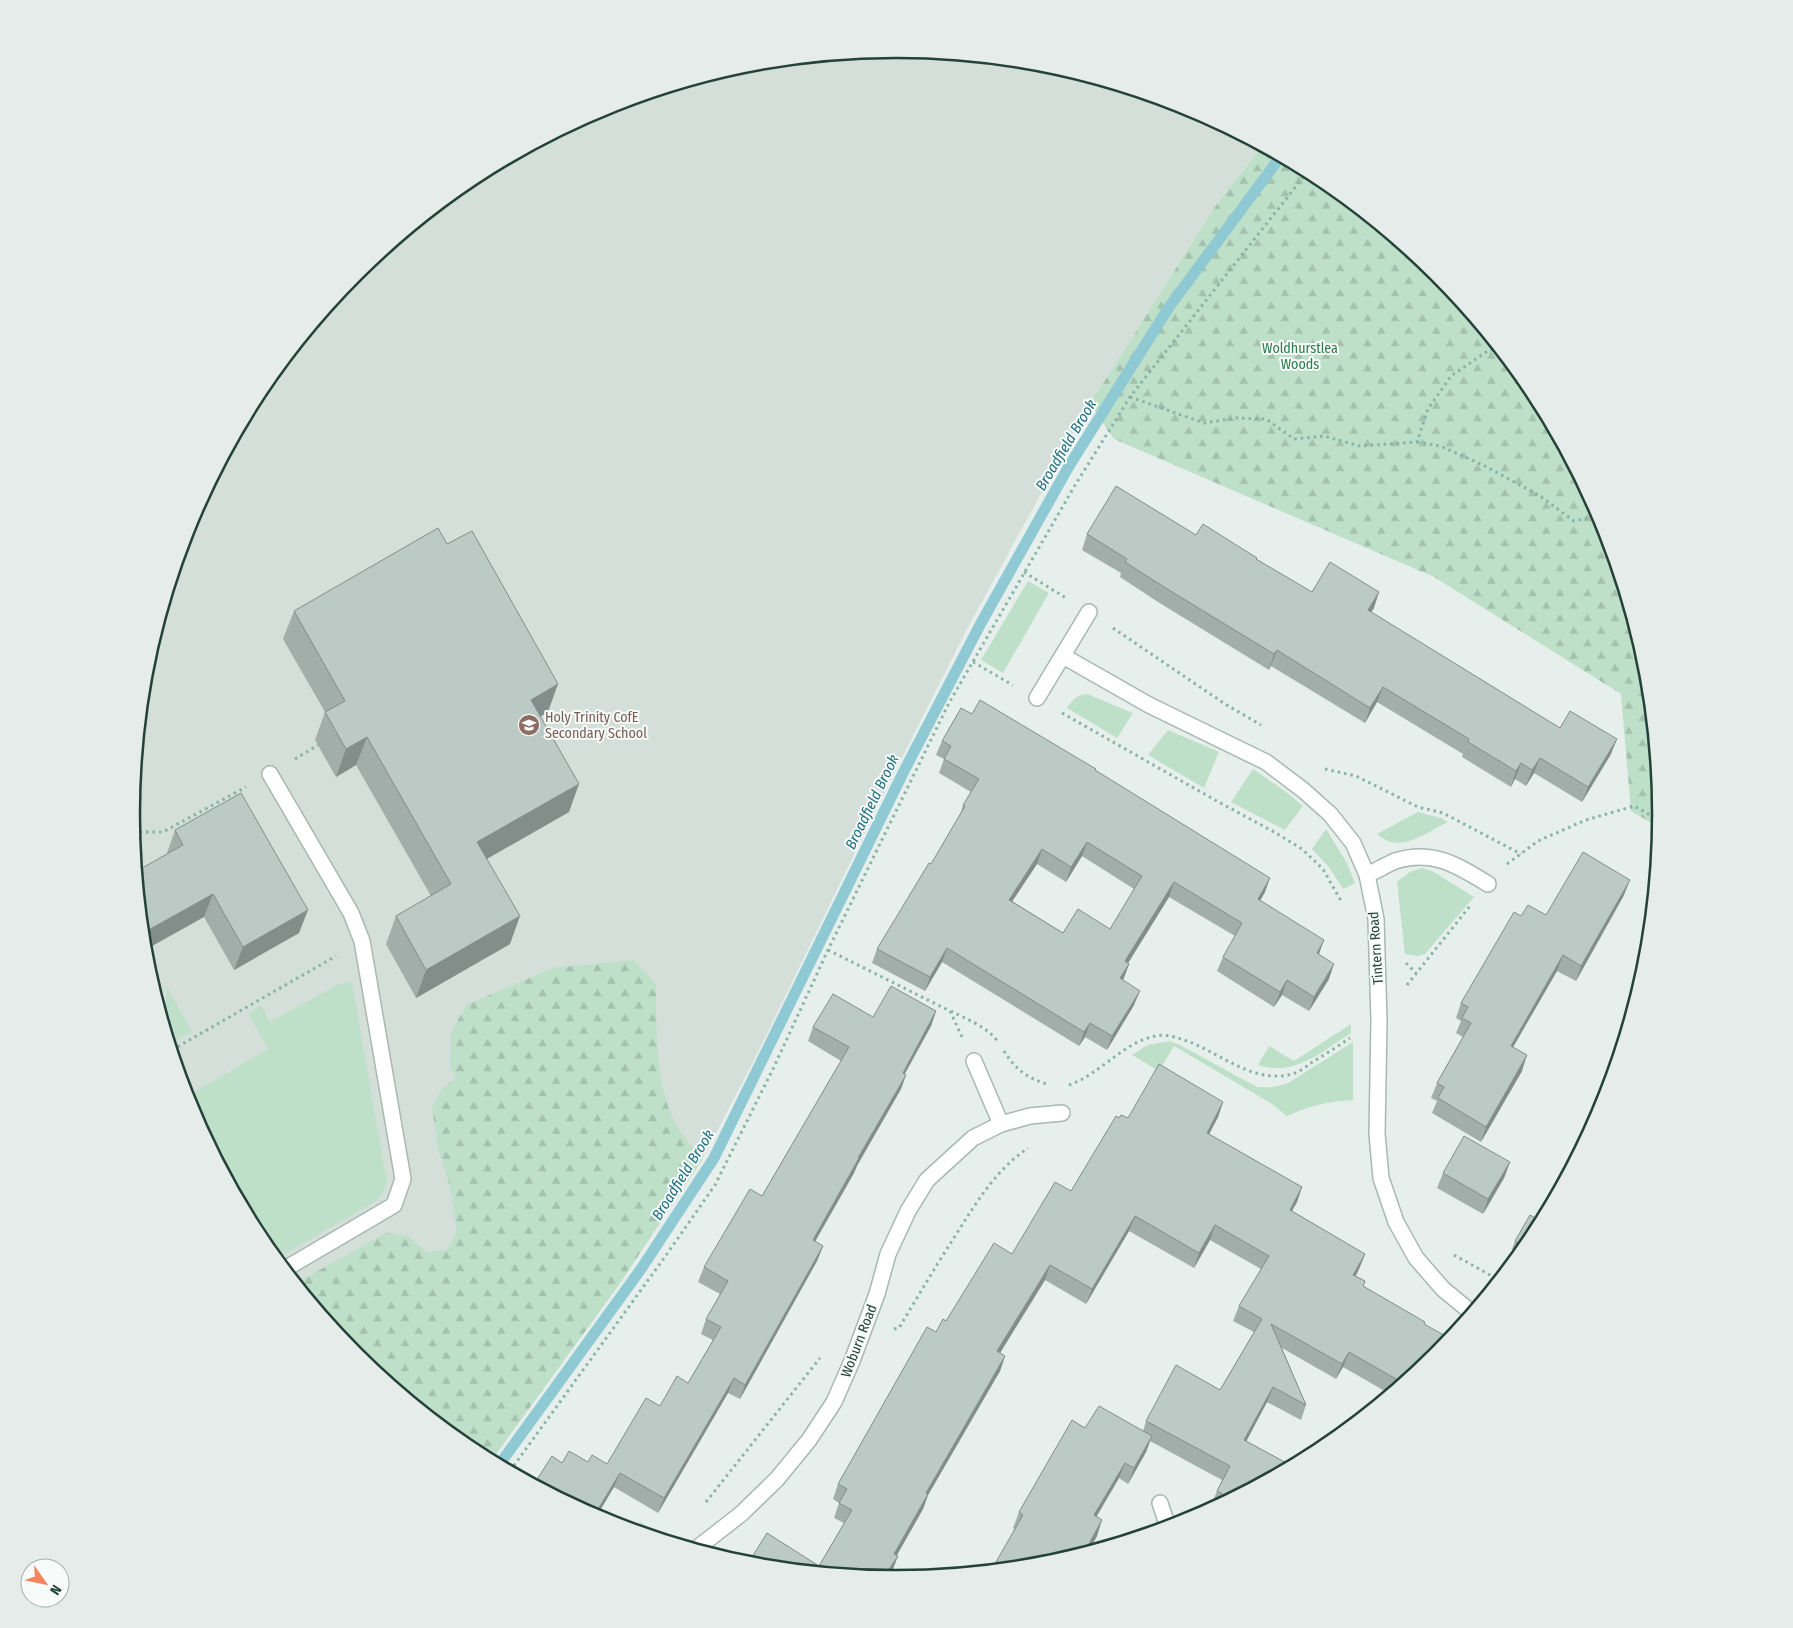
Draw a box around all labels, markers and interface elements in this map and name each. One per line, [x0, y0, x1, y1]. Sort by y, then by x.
park label: Woldhurstlea Woods [1262, 340, 1338, 373]
water label: Broadfield Brook [1032, 396, 1101, 494]
place label: Holy Trinity CofE Secondary School [545, 709, 647, 742]
school or university icon: Holy Trinity CofE Secondary School [517, 713, 541, 737]
water label: Broadfield Brook [841, 751, 903, 852]
street label: Tintern Road [1365, 911, 1387, 985]
water label: Broadfield Brook [648, 1126, 718, 1223]
street label: Woburn Road [837, 1302, 881, 1380]
north arrow [20, 1558, 70, 1608]
text: N [46, 1582, 65, 1598]

